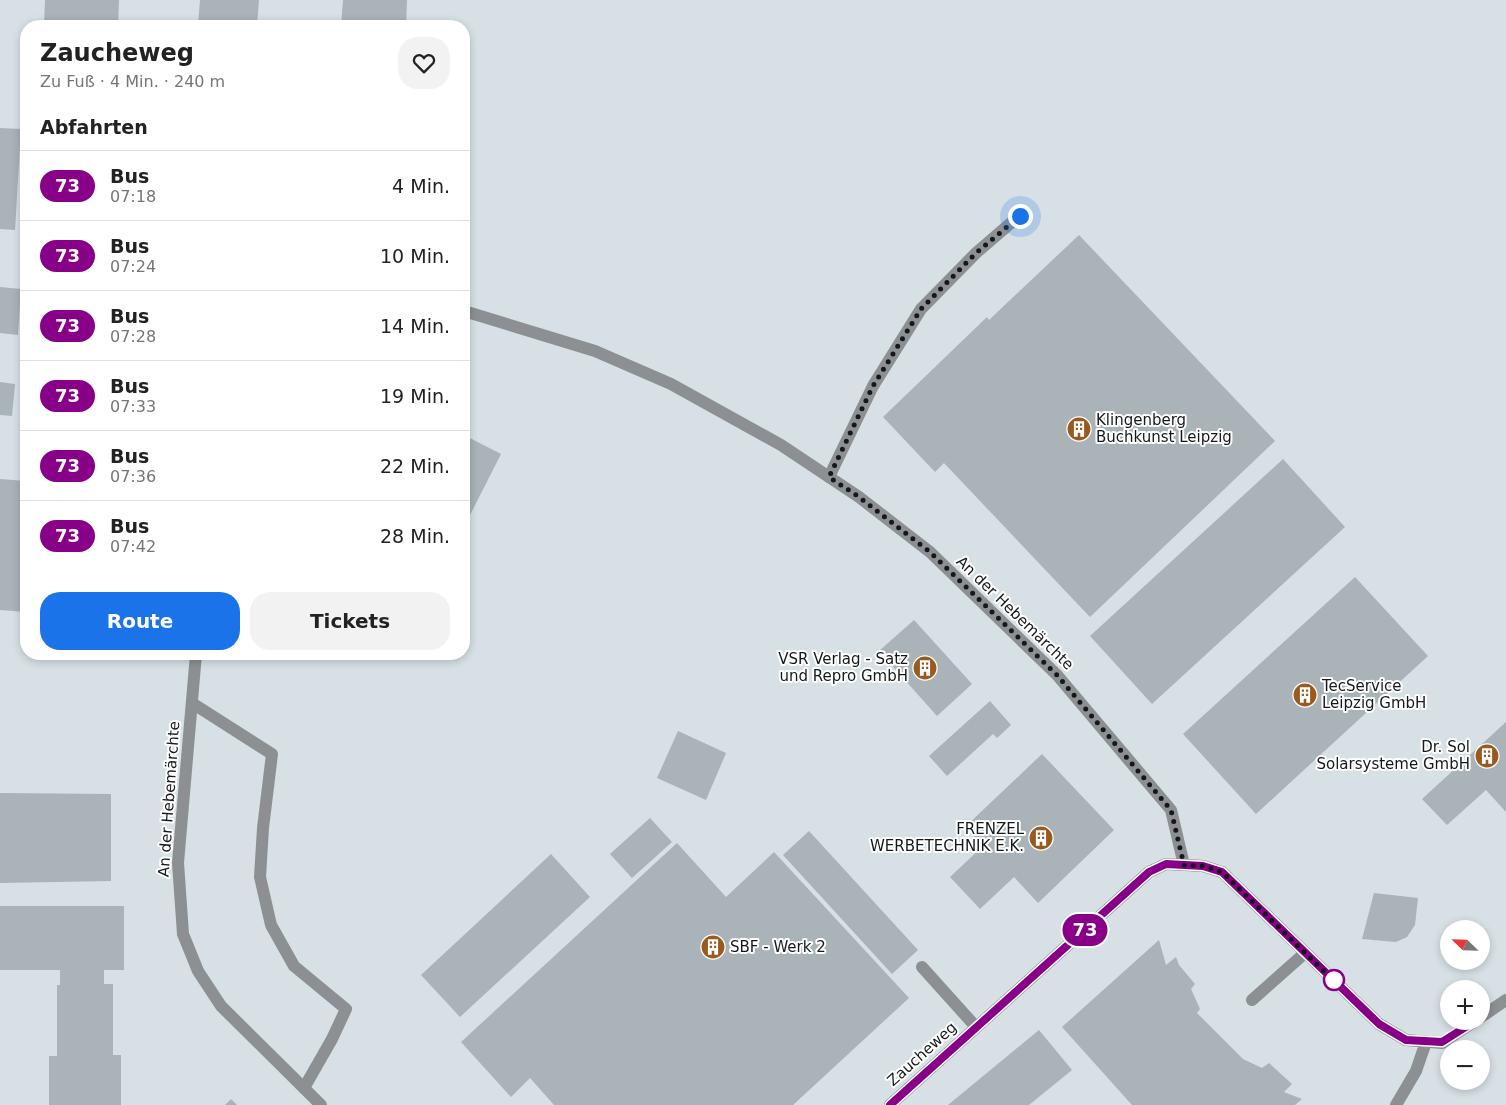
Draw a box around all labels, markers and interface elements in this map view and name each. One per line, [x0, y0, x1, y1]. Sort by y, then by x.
button: heart [398, 37, 450, 89]
text: Zaucheweg [40, 39, 194, 67]
text: Zu Fuß · 4 Min. · 240 m [40, 72, 225, 91]
text: Abfahrten [40, 116, 148, 138]
text: Bus [110, 165, 149, 187]
text: 73 [55, 175, 80, 196]
text: 4 Min. [392, 175, 450, 197]
text: 07:18 [110, 187, 156, 206]
your location [1008, 204, 1033, 229]
text: Bus [110, 235, 149, 257]
text: 73 [55, 245, 80, 266]
text: 10 Min. [380, 245, 450, 267]
text: 07:24 [110, 257, 156, 276]
text: Bus [110, 305, 149, 327]
text: 73 [55, 315, 80, 336]
text: 14 Min. [380, 315, 450, 337]
text: 07:28 [110, 327, 156, 346]
text: Bus [110, 375, 149, 397]
text: 73 [55, 385, 80, 406]
text: 19 Min. [380, 385, 450, 407]
text: 07:33 [110, 397, 156, 416]
place label: Klingenberg Buchkunst Leipzig [1096, 411, 1232, 446]
building icon: Klingenberg Buchkunst Leipzig [1066, 416, 1092, 442]
text: Bus [110, 445, 149, 467]
text: 73 [55, 455, 80, 476]
text: 22 Min. [380, 455, 450, 477]
text: 07:36 [110, 467, 156, 486]
text: Bus [110, 515, 149, 537]
text: 73 [55, 525, 80, 546]
text: 28 Min. [380, 525, 450, 547]
text: 07:42 [110, 537, 156, 556]
street label: An der Hebemärchte [953, 552, 1077, 674]
button: Route [40, 592, 240, 650]
button: Tickets [250, 592, 450, 650]
place label: VSR Verlag - Satz und Repro GmbH [778, 650, 908, 685]
building icon: VSR Verlag - Satz und Repro GmbH [912, 655, 938, 681]
place label: TecService Leipzig GmbH [1321, 677, 1426, 712]
building icon: TecService Leipzig GmbH [1292, 682, 1318, 708]
street label: An der Hebemärchte [155, 721, 183, 877]
place label: Dr. Sol Solarsysteme GmbH [1317, 738, 1470, 773]
building icon: Dr. Sol Solarsysteme GmbH [1474, 743, 1500, 769]
place label: FRENZEL WERBETECHNIK E.K. [870, 820, 1025, 855]
building icon: FRENZEL WERBETECHNIK E.K. [1028, 825, 1054, 851]
line badge: 73 [1062, 914, 1108, 946]
text: 73 [1072, 919, 1098, 940]
north arrow [1440, 920, 1490, 970]
map controls [1440, 920, 1490, 1090]
building icon: SBF - Werk 2 [700, 934, 726, 960]
place label: SBF - Werk 2 [730, 938, 826, 956]
unlabelled marker [1323, 969, 1345, 991]
button: + [1440, 980, 1490, 1030]
street label: Zaucheweg [884, 1018, 960, 1090]
button: − [1440, 1040, 1490, 1090]

